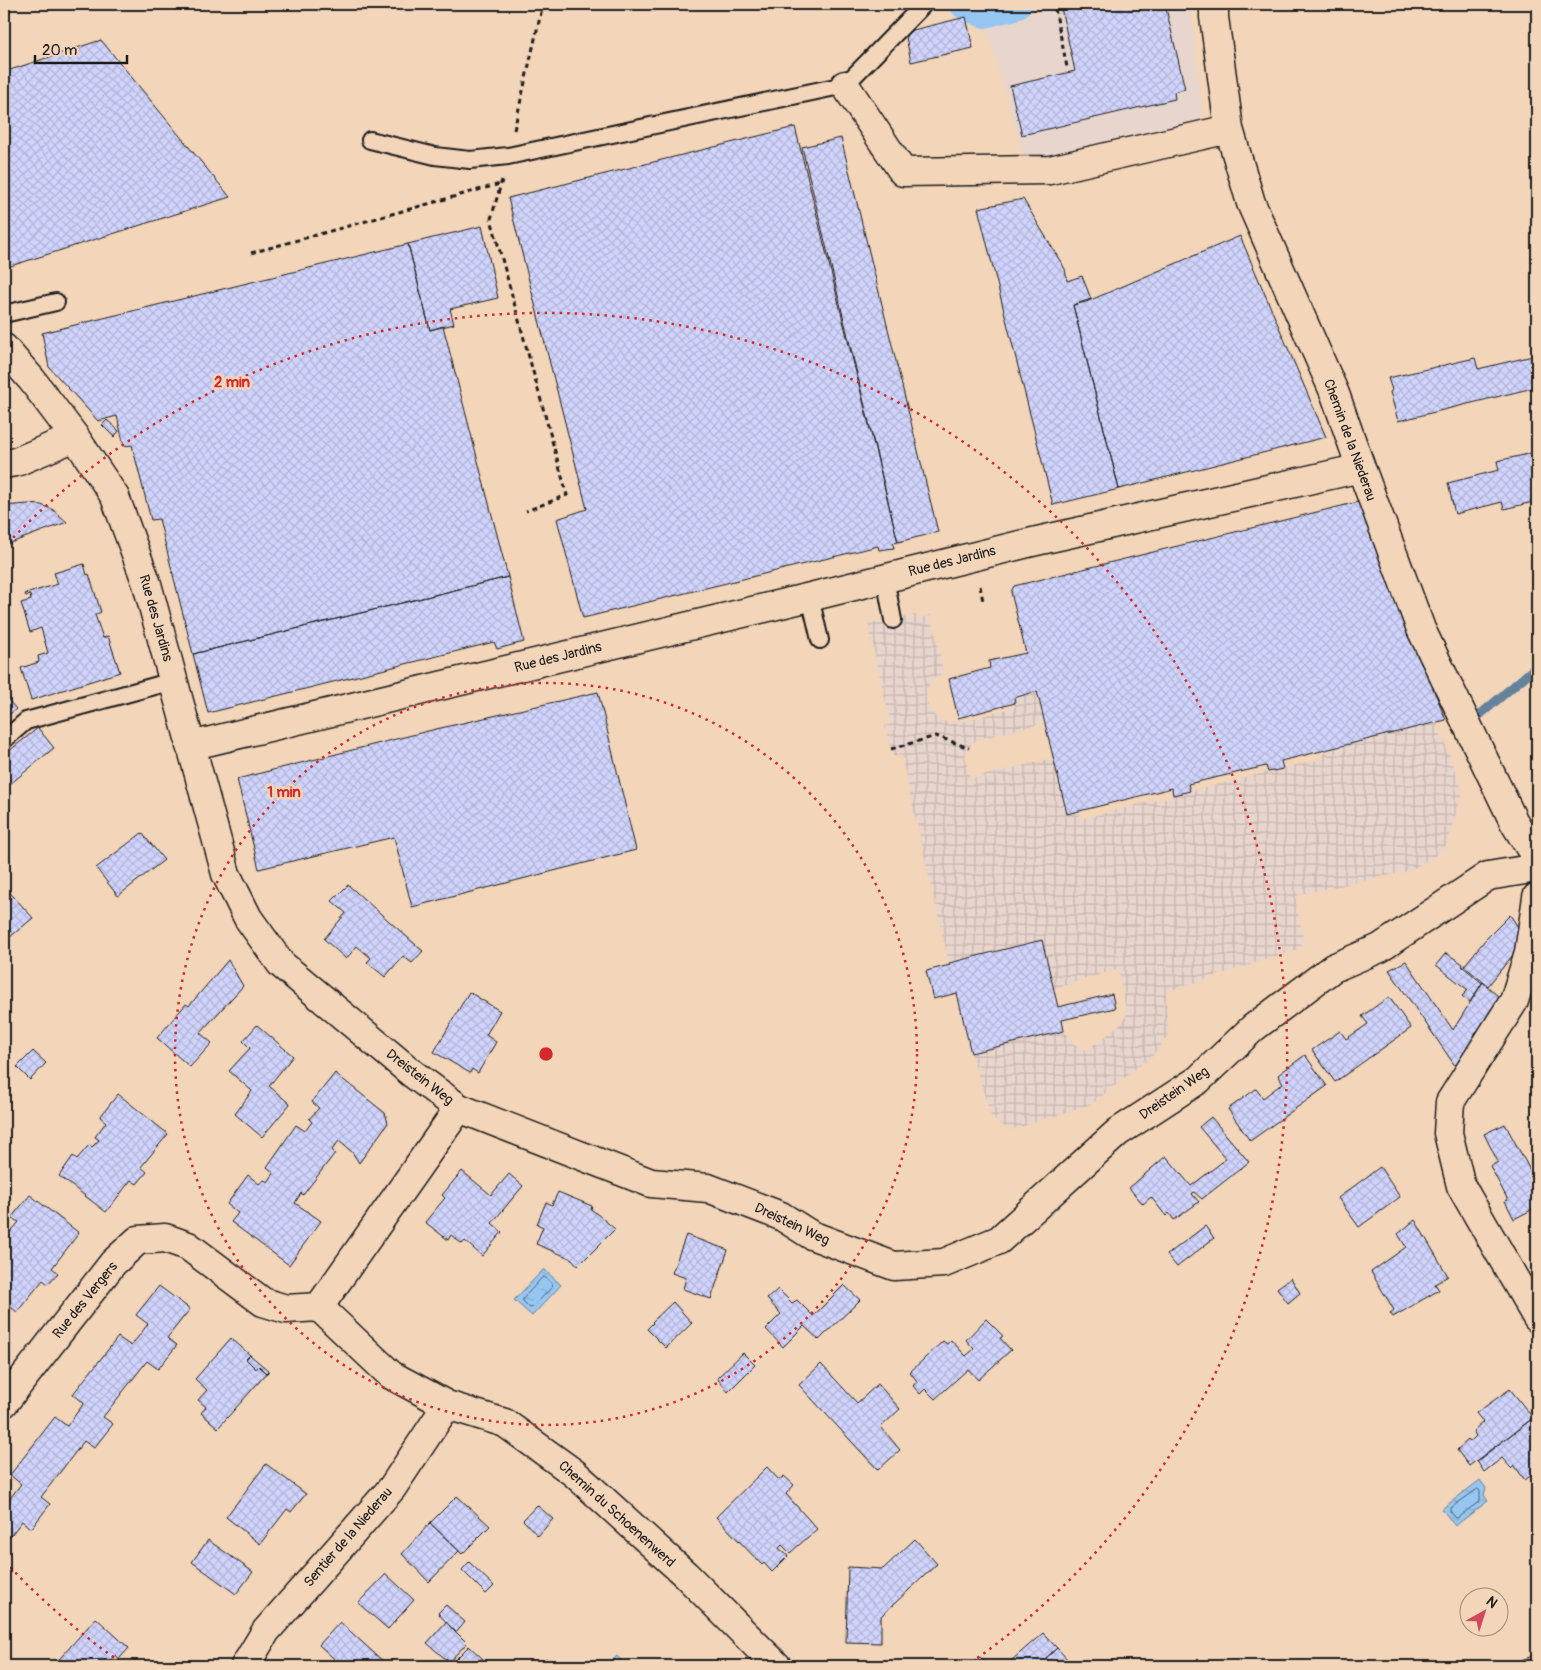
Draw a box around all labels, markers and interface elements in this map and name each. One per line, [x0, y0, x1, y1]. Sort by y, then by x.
scale bar [35, 32, 128, 64]
text: 20 m [42, 41, 77, 60]
text: 2 min [214, 373, 250, 392]
street label: Chemin de la Niederau [1320, 377, 1380, 503]
street label: Rue des Jardins [907, 542, 998, 580]
street label: Rue des Jardins [136, 573, 177, 664]
street label: Rue des Jardins [513, 638, 604, 676]
text: 1 min [267, 783, 301, 802]
street label: Dreistein Weg [383, 1045, 457, 1109]
centre of rings [537, 1045, 555, 1063]
street label: Dreistein Weg [1136, 1063, 1212, 1123]
street label: Dreistein Weg [752, 1199, 832, 1249]
street label: Rue des Vergers [49, 1258, 122, 1342]
street label: Chemin du Schoenenwerd [555, 1457, 679, 1571]
street label: Sentier de la Niederau [300, 1484, 396, 1590]
north arrow [1458, 1588, 1508, 1638]
text: N [1483, 1593, 1501, 1612]

